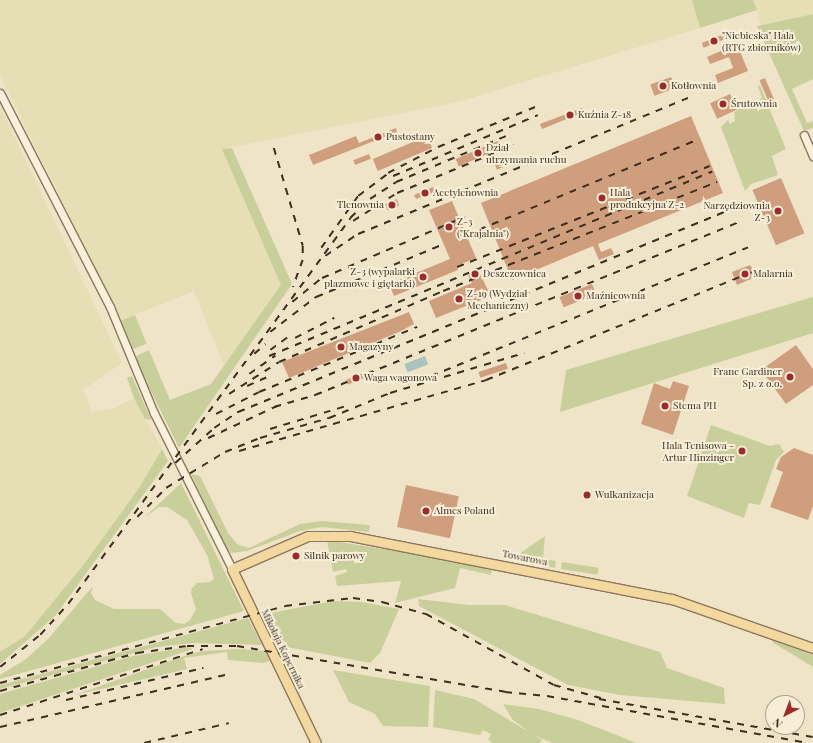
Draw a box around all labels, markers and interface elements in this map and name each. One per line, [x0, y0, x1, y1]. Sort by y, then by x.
place label: "Niebieska" Hala (RTG zbiorników) [722, 29, 801, 52]
marker: "Niebieska" Hala (RTG zbiorników) [709, 36, 719, 46]
place label: Kotłownia [671, 80, 716, 92]
marker: Kotłownia [658, 81, 668, 91]
place label: Śrutownia [731, 98, 777, 110]
marker: Śrutownia [718, 99, 728, 109]
place label: Kuźnia Z-18 [578, 109, 631, 121]
marker: Kuźnia Z-18 [565, 110, 575, 120]
place label: Pustostany [386, 131, 435, 143]
marker: Pustostany [373, 132, 383, 142]
place label: Dział utrzymania ruchu [486, 141, 567, 164]
marker: Dział utrzymania ruchu [473, 148, 483, 158]
place label: Hala produkcyjna Z-2 [610, 186, 684, 210]
place label: Acetylenownia [433, 187, 498, 199]
marker: Acetylenownia [420, 188, 430, 198]
marker: Hala produkcyjna Z-2 [597, 193, 607, 203]
place label: Tlenownia [337, 199, 384, 211]
place label: Narzędziownia Z-3 [703, 199, 770, 222]
marker: Tlenownia [387, 200, 397, 210]
marker: Narzędziownia Z-3 [773, 206, 783, 216]
place label: Z-3 ("Krajalnia") [457, 215, 509, 238]
marker: Z-3 ("Krajalnia") [444, 222, 454, 232]
place label: Z-3 (wypalarki plazmowe i giętarki) [324, 265, 415, 288]
place label: Deszczownica [483, 268, 546, 280]
place label: Malarnia [753, 268, 793, 280]
marker: Deszczownica [470, 269, 480, 279]
marker: Malarnia [740, 269, 750, 279]
marker: Z-3 (wypalarki plazmowe i giętarki) [418, 272, 428, 282]
place label: Z-19 (Wydział Mechaniczny) [467, 287, 528, 310]
place label: Maźnicownia [586, 290, 645, 302]
marker: Maźnicownia [573, 291, 583, 301]
marker: Z-19 (Wydział Mechaniczny) [454, 294, 464, 304]
place label: Magazyny [349, 341, 394, 353]
marker: Magazyny [336, 342, 346, 352]
place label: Franc Gardiner Sp. z o.o. [713, 365, 782, 388]
place label: Waga wagonowa [364, 372, 437, 384]
marker: Franc Gardiner Sp. z o.o. [785, 372, 795, 382]
marker: Waga wagonowa [351, 373, 361, 383]
place label: Stema PH [673, 400, 717, 412]
marker: Stema PH [660, 401, 670, 411]
place label: Hala Tenisowa - Artur Hinzinger [661, 439, 734, 462]
marker: Hala Tenisowa - Artur Hinzinger [737, 446, 747, 456]
place label: Wulkanizacja [595, 489, 654, 501]
marker: Wulkanizacja [582, 490, 592, 500]
place label: Almes Poland [434, 505, 495, 517]
marker: Almes Poland [421, 506, 431, 516]
street label: Towarowa [501, 548, 549, 568]
place label: Silnik parowy [304, 550, 365, 562]
marker: Silnik parowy [291, 551, 301, 561]
street label: Mikołaja Kopernika [259, 607, 307, 691]
north arrow [765, 695, 805, 735]
text: N [769, 715, 785, 732]

